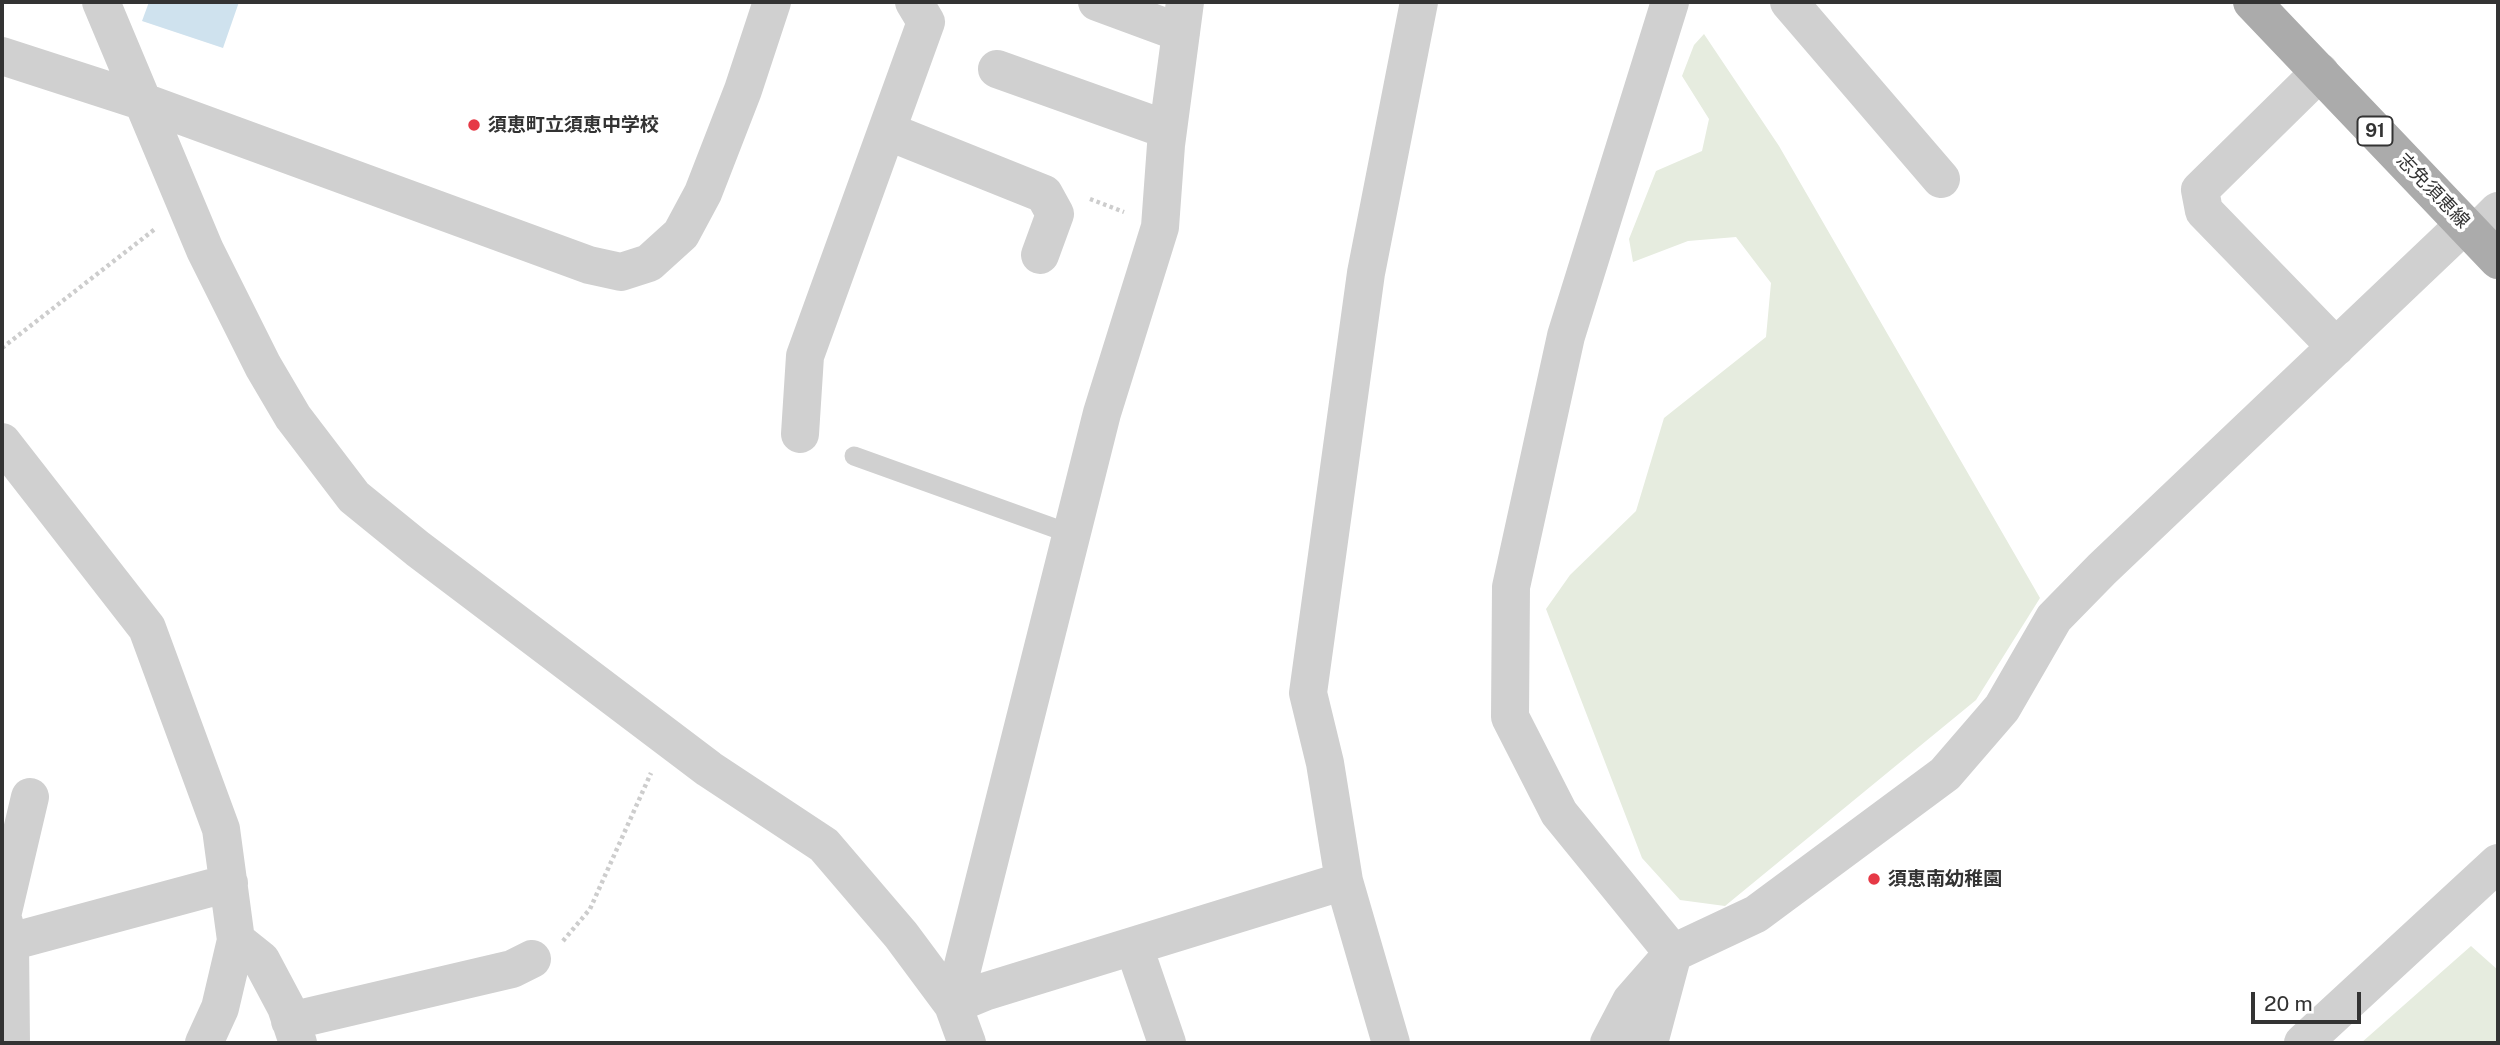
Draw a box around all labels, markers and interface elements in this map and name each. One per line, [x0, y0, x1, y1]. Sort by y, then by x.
place label: 須恵町立須恵中学校 [488, 114, 659, 136]
road number: 91 [2358, 116, 2392, 146]
marker: 須恵町立須恵中学校 [466, 117, 482, 133]
street label: 志免須恵線 [2392, 149, 2474, 233]
place label: 須恵南幼稚園 [1888, 868, 2002, 890]
marker: 須恵南幼稚園 [1866, 871, 1882, 887]
scale bar [2255, 978, 2365, 1022]
text: 20 m [2264, 991, 2313, 1016]

